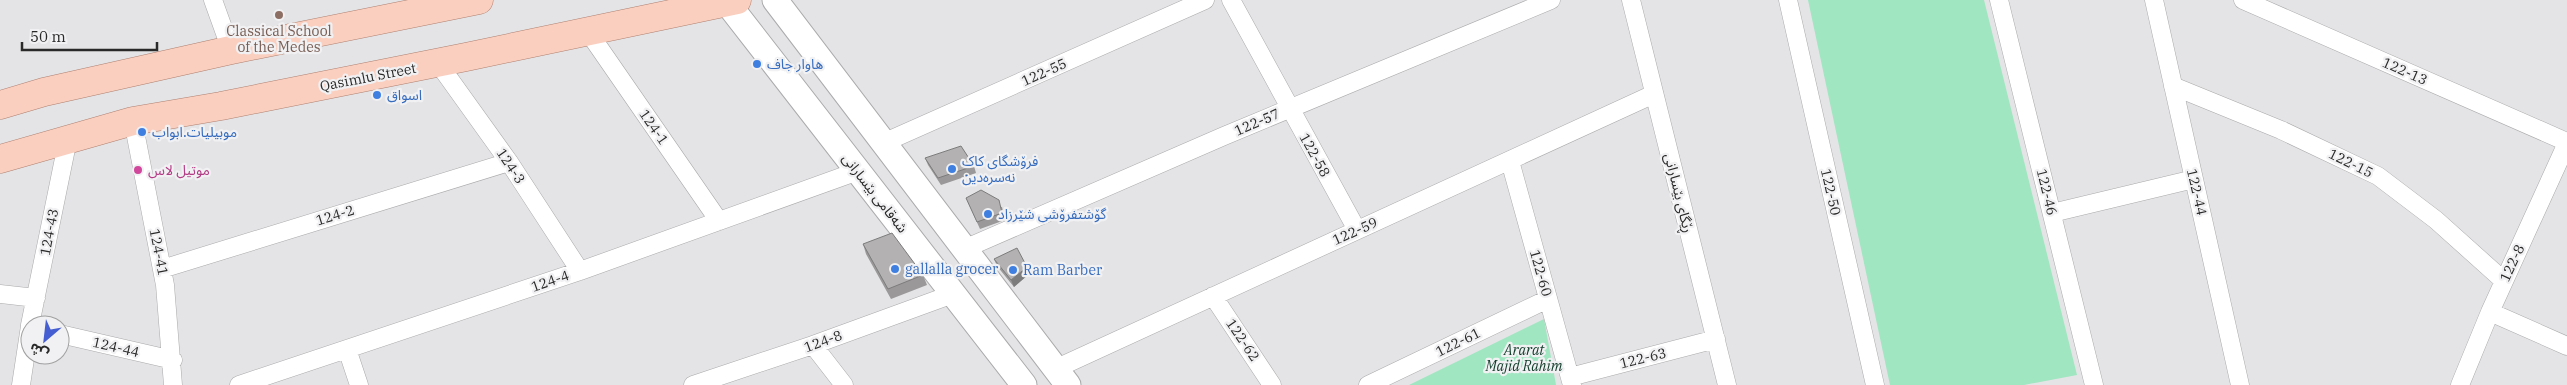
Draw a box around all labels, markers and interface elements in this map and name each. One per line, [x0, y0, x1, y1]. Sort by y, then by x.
marker: Classical School of the Medes [273, 9, 285, 21]
scale bar [22, 20, 158, 52]
place label: Classical School of the Medes [226, 22, 332, 56]
text: 50 m [30, 27, 66, 46]
street label: 122-13 [2380, 53, 2430, 89]
street label: 122-55 [1019, 54, 1069, 90]
place label: هاوار جاف [767, 55, 823, 73]
marker: هاوار جاف [751, 58, 763, 70]
street label: Qasimlu Street [318, 59, 418, 95]
place label: اسواق [387, 86, 422, 104]
marker: اسواق [371, 89, 383, 101]
street label: 122-57 [1232, 104, 1282, 140]
street label: 124-1 [635, 106, 673, 148]
place label: موبيليات.ابواب [152, 123, 237, 141]
marker: موبيليات.ابواب [136, 126, 148, 138]
street label: 122-58 [1296, 130, 1334, 180]
street label: 122-15 [2326, 144, 2376, 182]
street label: 124-3 [493, 145, 529, 187]
street label: شەقامی بێسارانی [838, 150, 912, 236]
street label: ڕێگای بێسارانی [1658, 151, 1698, 235]
place label: فرۆشگای کاک نەسرەدین [962, 152, 1038, 186]
place label: موتيل لاس [148, 161, 210, 179]
marker: فرۆشگای کاک نەسرەدین [946, 163, 958, 175]
marker: موتيل لاس [132, 164, 144, 176]
street label: 122-50 [1817, 167, 1845, 217]
street label: 122-46 [2033, 167, 2061, 217]
street label: 122-44 [2183, 167, 2211, 217]
street label: 124-2 [314, 201, 356, 229]
place label: گۆشتفرۆشی شێرزاد [998, 205, 1107, 223]
street label: 124-43 [36, 207, 62, 257]
marker: گۆشتفرۆشی شێرزاد [982, 208, 994, 220]
street label: 122-59 [1330, 213, 1380, 249]
street label: 124-41 [146, 227, 172, 277]
street label: 122-8 [2496, 241, 2528, 285]
street label: 122-60 [1526, 248, 1556, 298]
place label: gallalla grocer [905, 260, 999, 278]
place label: Ram Barber [1023, 261, 1103, 279]
marker: gallalla grocer [889, 263, 901, 275]
marker: Ram Barber [1007, 264, 1019, 276]
street label: 124-4 [529, 266, 571, 296]
north arrow [20, 315, 70, 365]
street label: 122-62 [1222, 315, 1264, 365]
street label: 122-61 [1433, 323, 1483, 361]
street label: 124-8 [802, 326, 844, 356]
street label: 124-44 [91, 333, 141, 361]
text: ش [26, 339, 52, 364]
park label: Ararat Majid Rahim [1484, 341, 1563, 375]
street label: 122-63 [1618, 344, 1668, 372]

